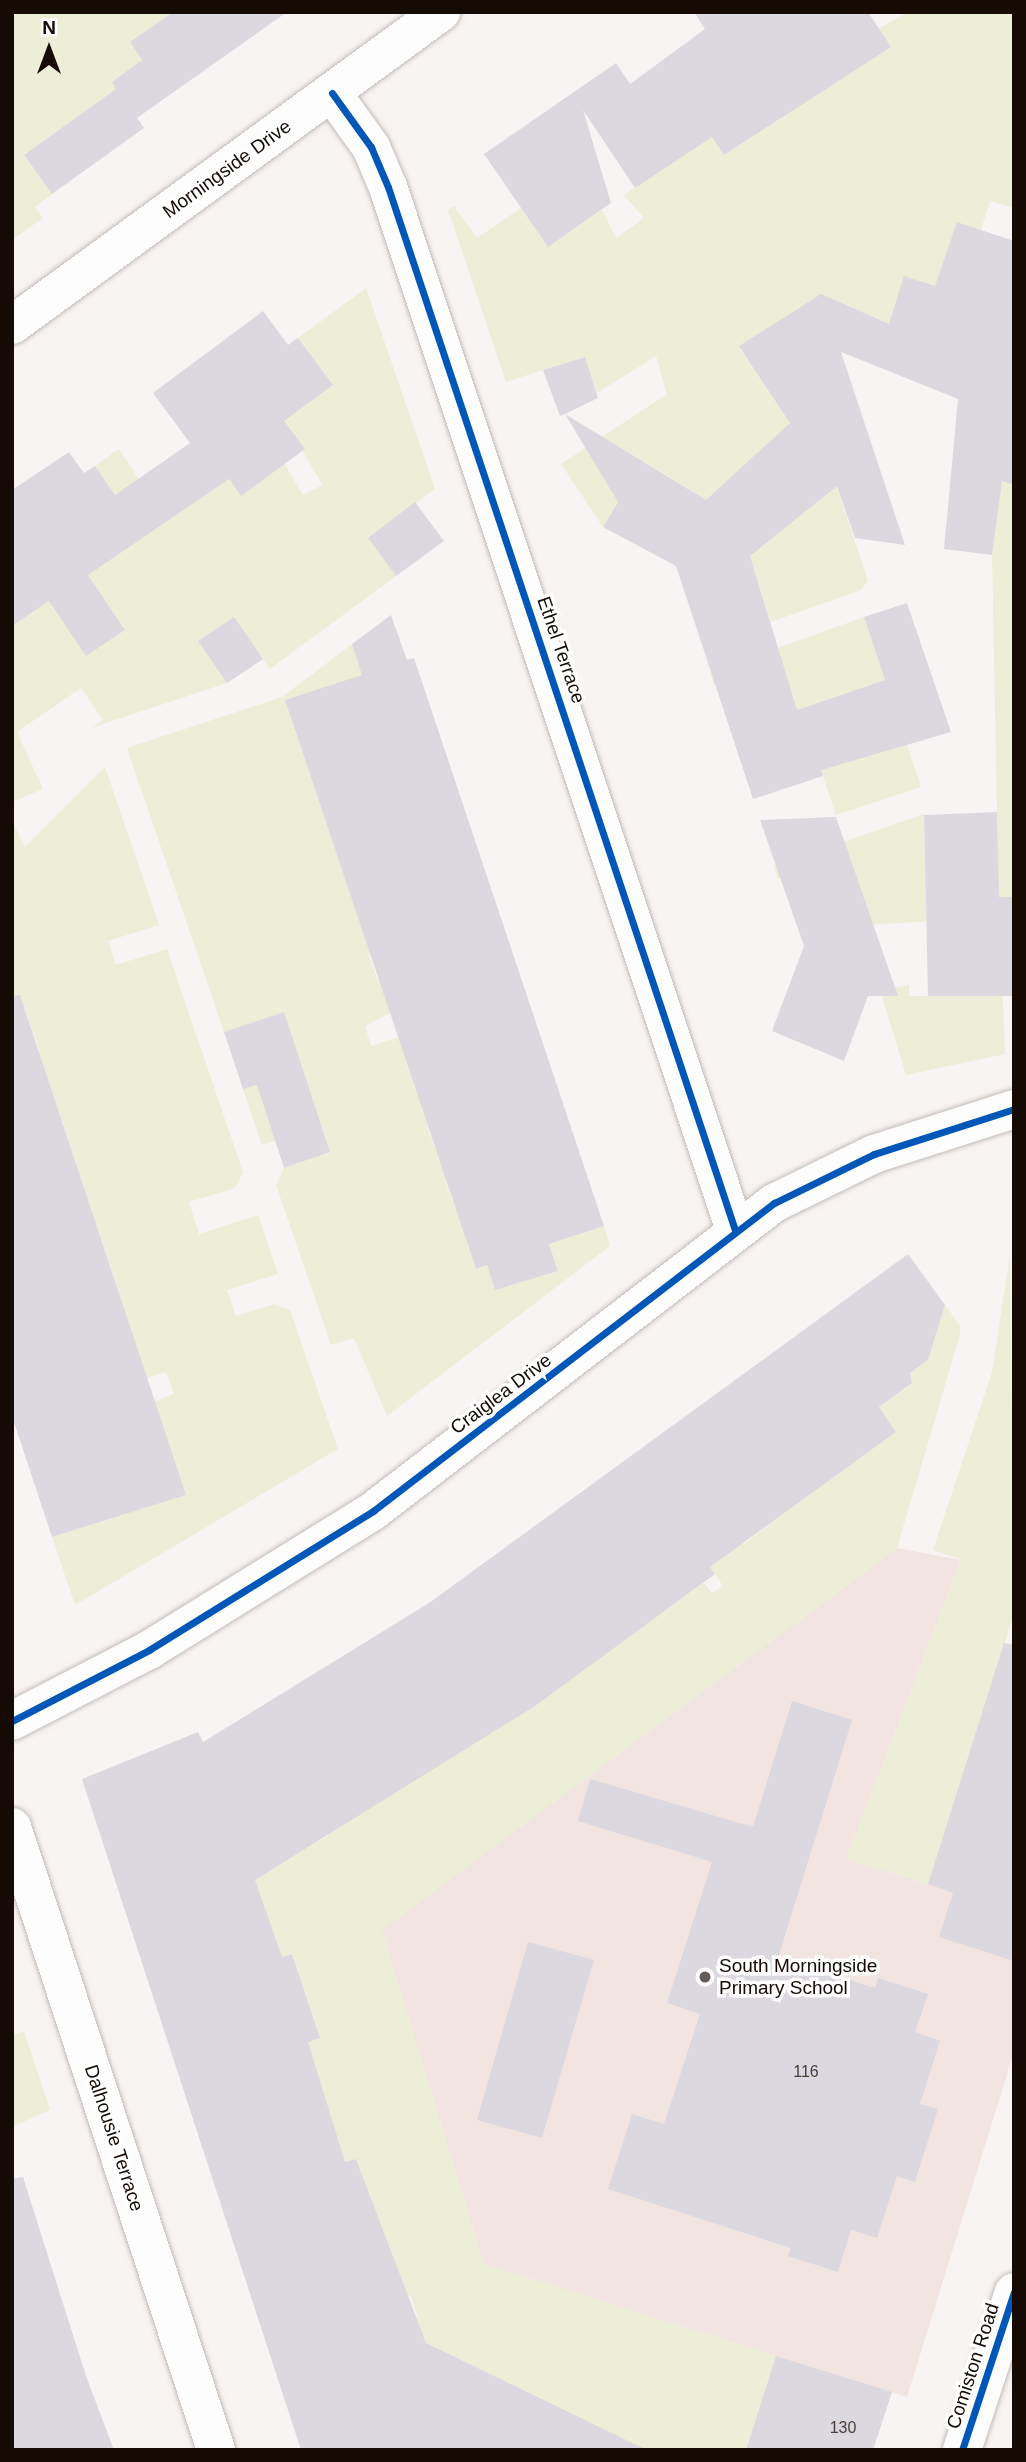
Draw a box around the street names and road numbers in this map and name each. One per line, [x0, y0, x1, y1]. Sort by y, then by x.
street label: Morningside Drive [158, 115, 296, 223]
street label: Ethel Terrace [532, 593, 590, 707]
street label: Craiglea Drive [446, 1349, 556, 1439]
street label: Dalhousie Terrace [79, 2062, 149, 2214]
street label: Comiston Road [942, 2300, 1004, 2432]

